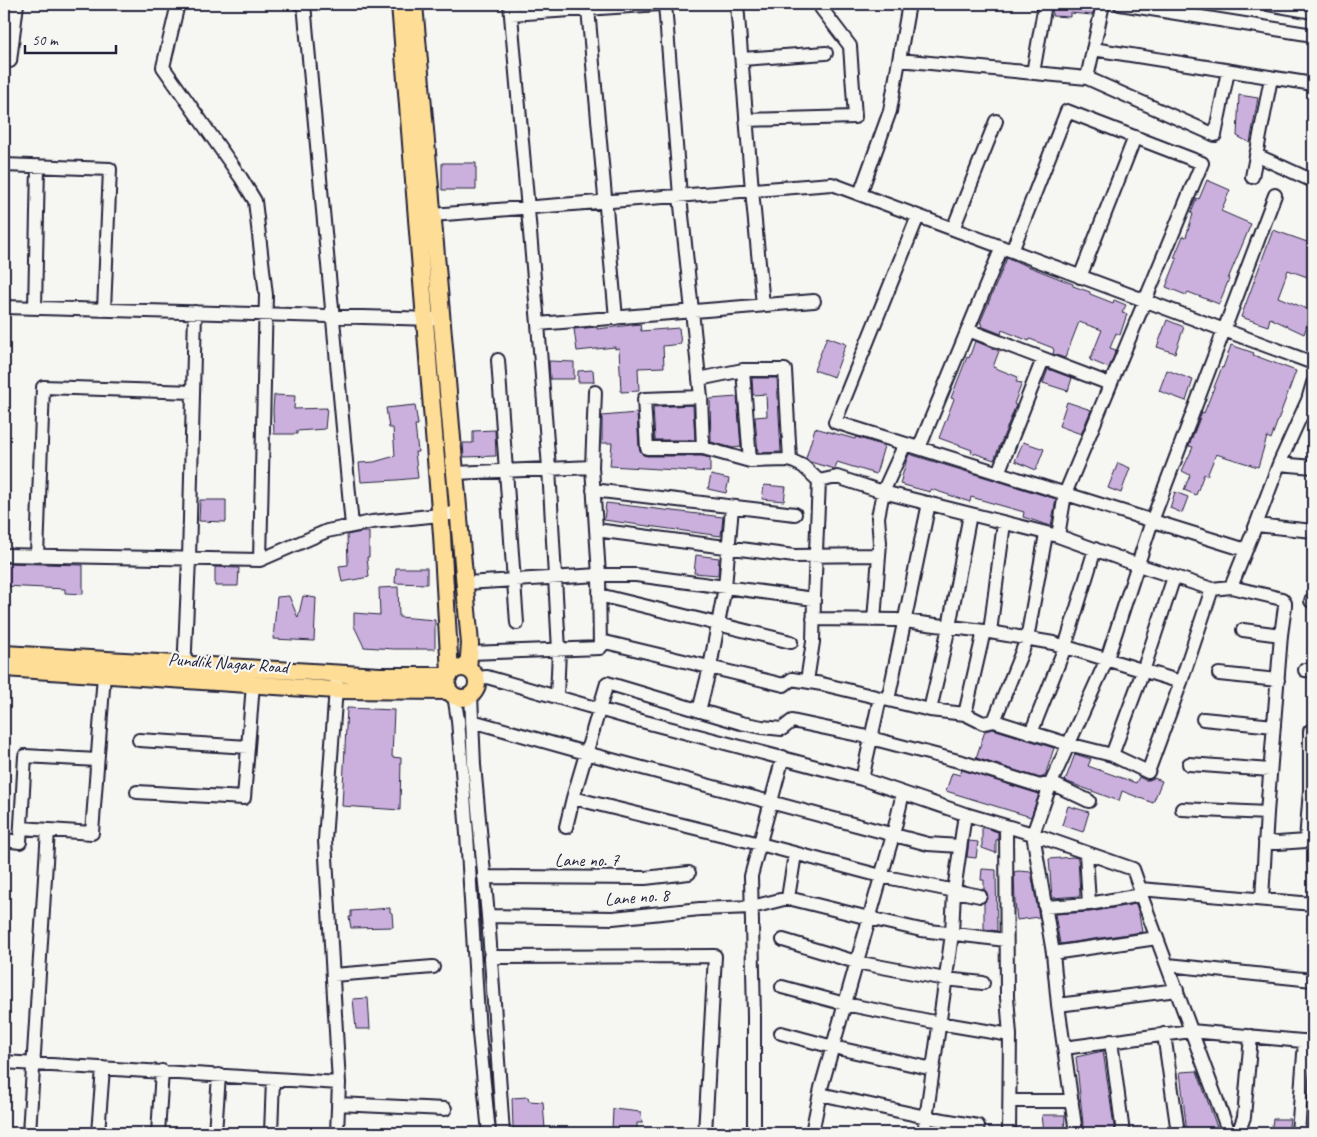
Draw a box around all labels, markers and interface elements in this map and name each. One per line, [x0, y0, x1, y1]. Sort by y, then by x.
scale bar [25, 22, 116, 54]
text: 50 m [32, 31, 59, 50]
street label: Pundlik Nagar Road [167, 648, 292, 678]
street label: Lane no. 7 [555, 849, 620, 871]
street label: Lane no. 8 [604, 884, 672, 910]

